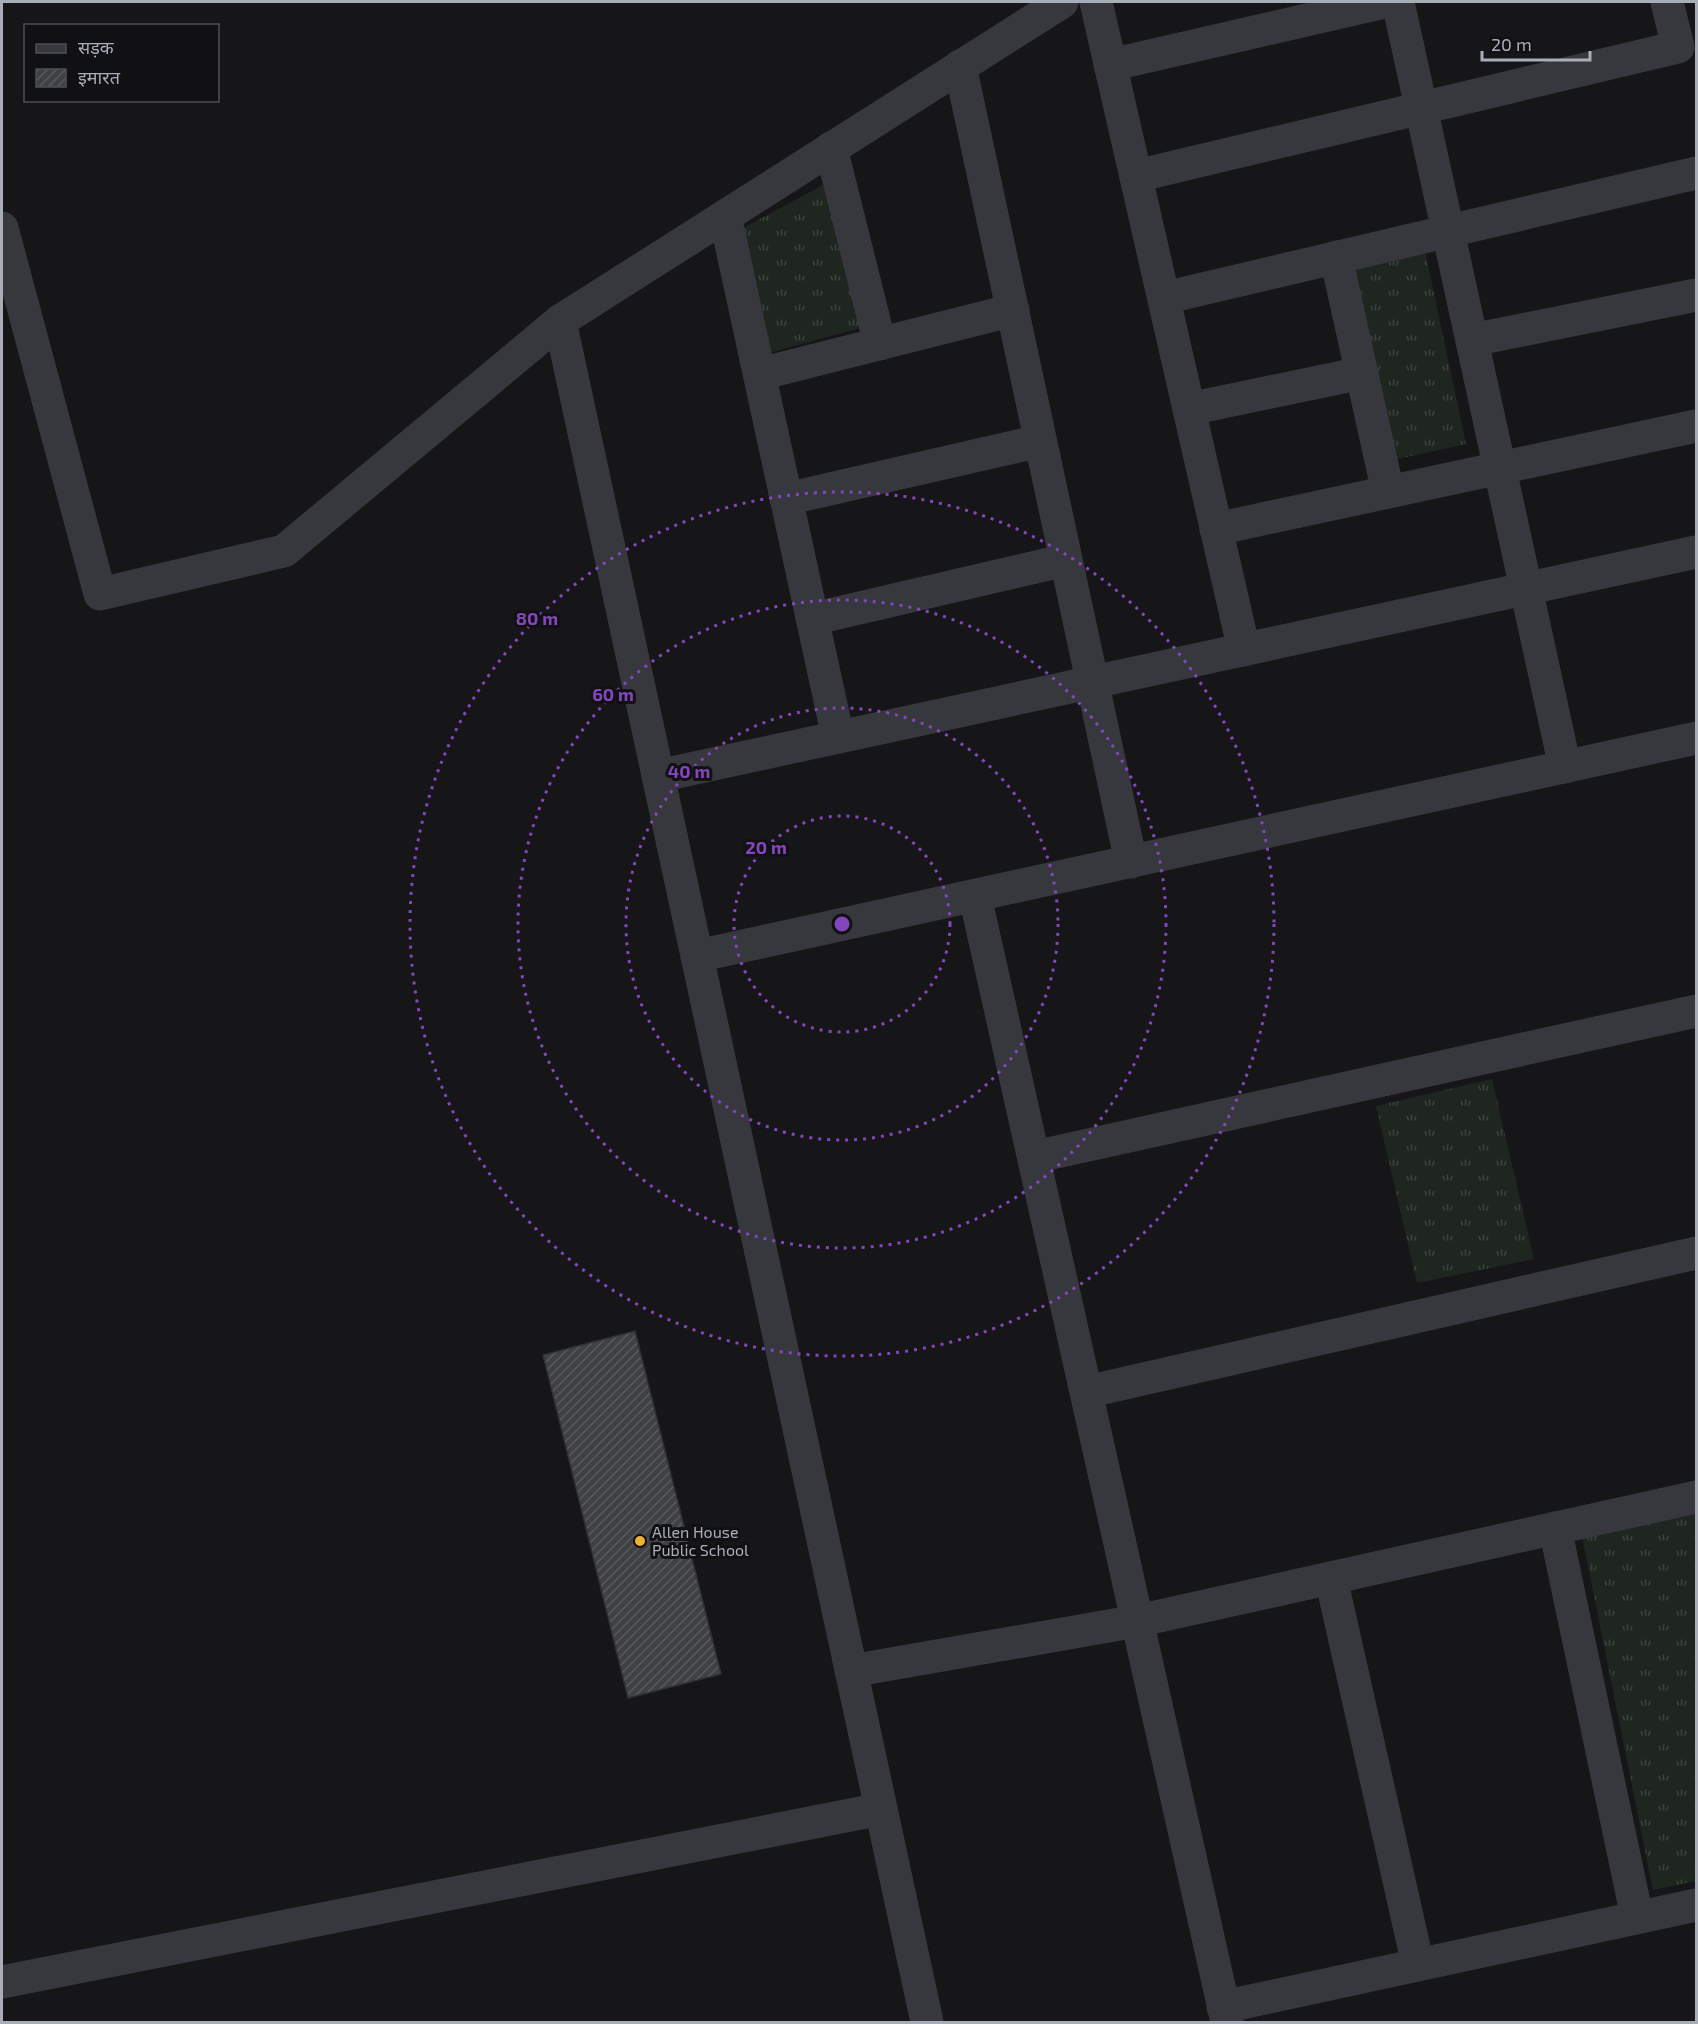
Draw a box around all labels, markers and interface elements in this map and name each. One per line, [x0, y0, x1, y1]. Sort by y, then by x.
legend [24, 24, 219, 102]
scale bar [1482, 24, 1590, 62]
text: 20 m [1491, 33, 1532, 55]
text: सड़क [78, 36, 115, 58]
text: इमारत [78, 66, 121, 88]
text: 80 m [516, 607, 558, 629]
text: 60 m [592, 683, 634, 705]
text: 40 m [668, 760, 710, 782]
text: 20 m [745, 836, 787, 858]
centre of rings [832, 914, 852, 934]
place label: Allen House Public School [652, 1522, 749, 1559]
marker: Allen House Public School [633, 1534, 647, 1548]

